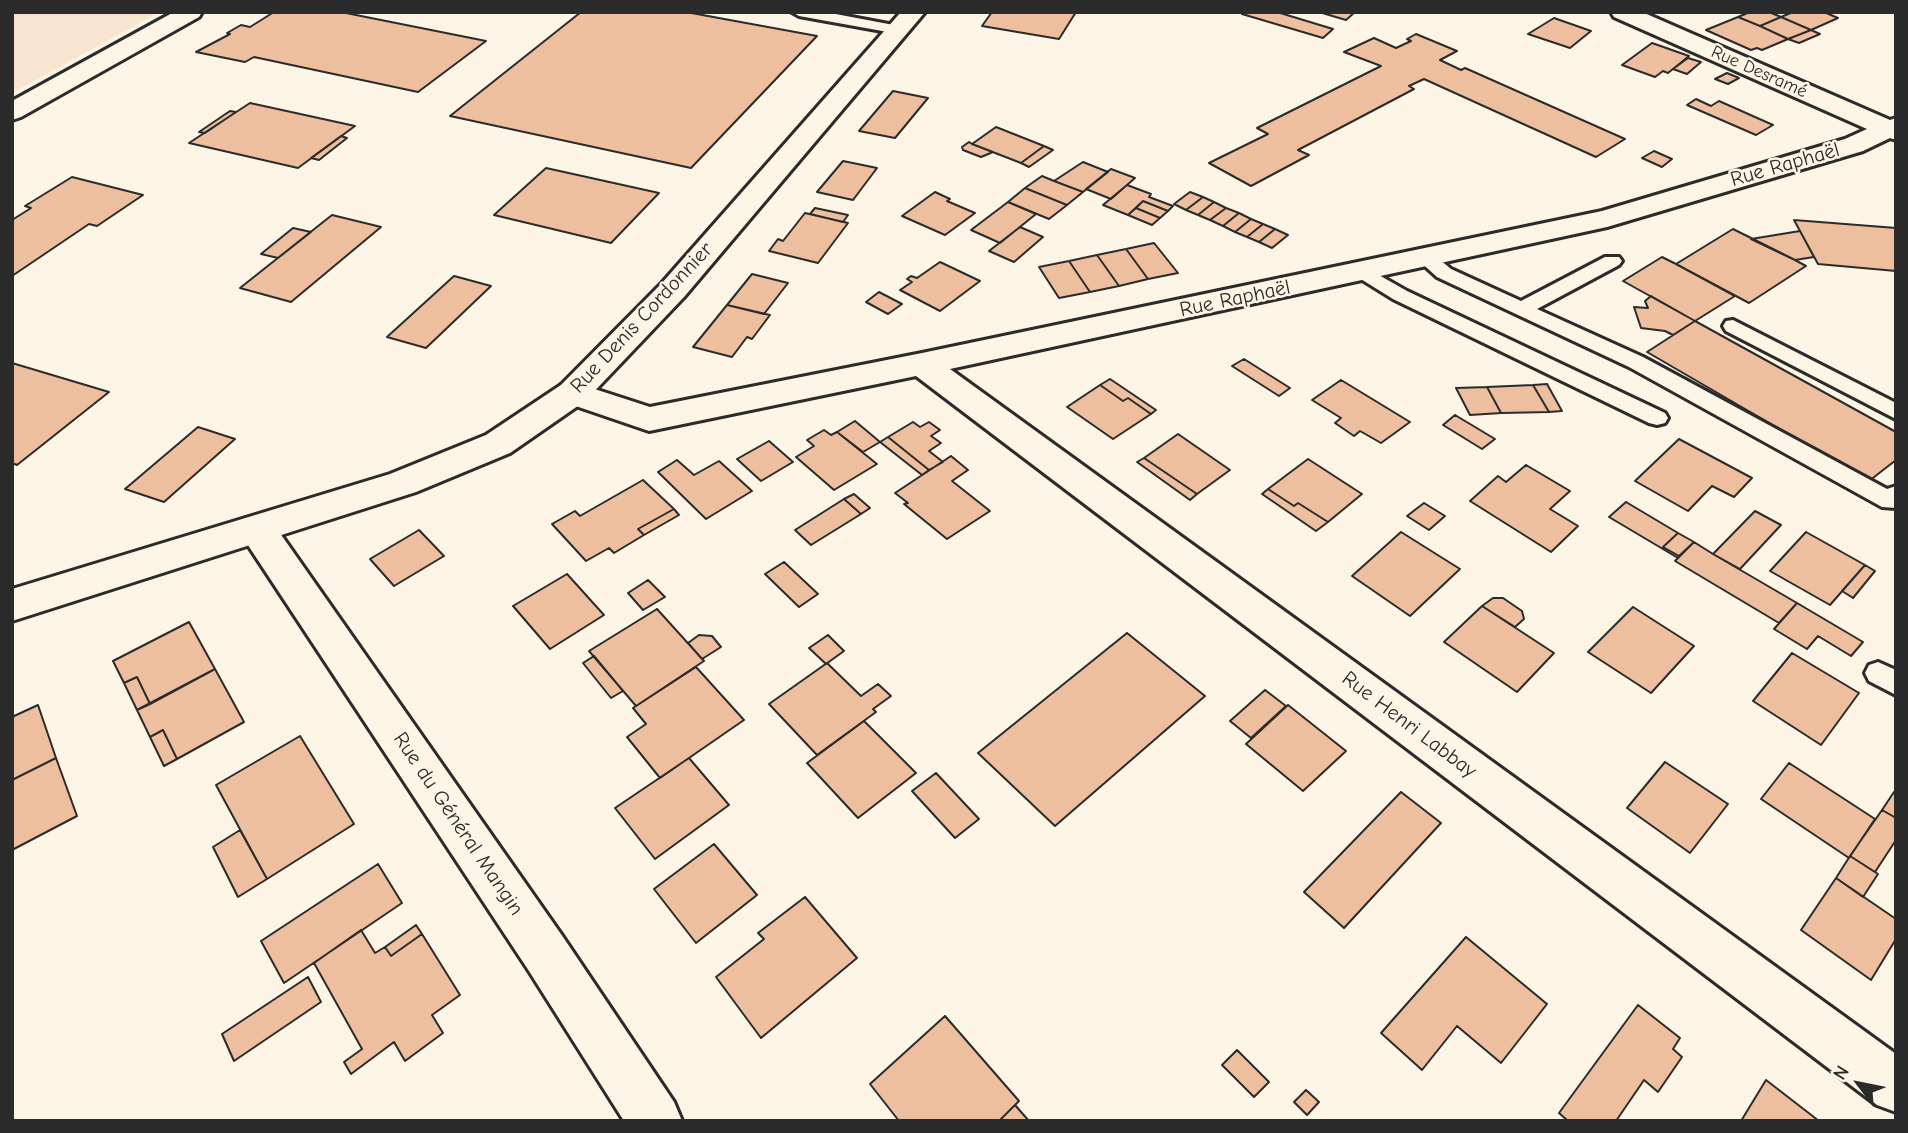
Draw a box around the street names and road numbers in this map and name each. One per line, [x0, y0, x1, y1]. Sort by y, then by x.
street label: Rue Desramé [1708, 41, 1810, 103]
street label: Rue Raphaël [1728, 137, 1842, 193]
street label: Rue Denis Cordonnier [565, 237, 719, 399]
street label: Rue Raphaël [1177, 275, 1293, 323]
street label: Rue Henri Labbay [1337, 666, 1481, 784]
street label: Rue du Général Mangin [387, 728, 529, 920]

